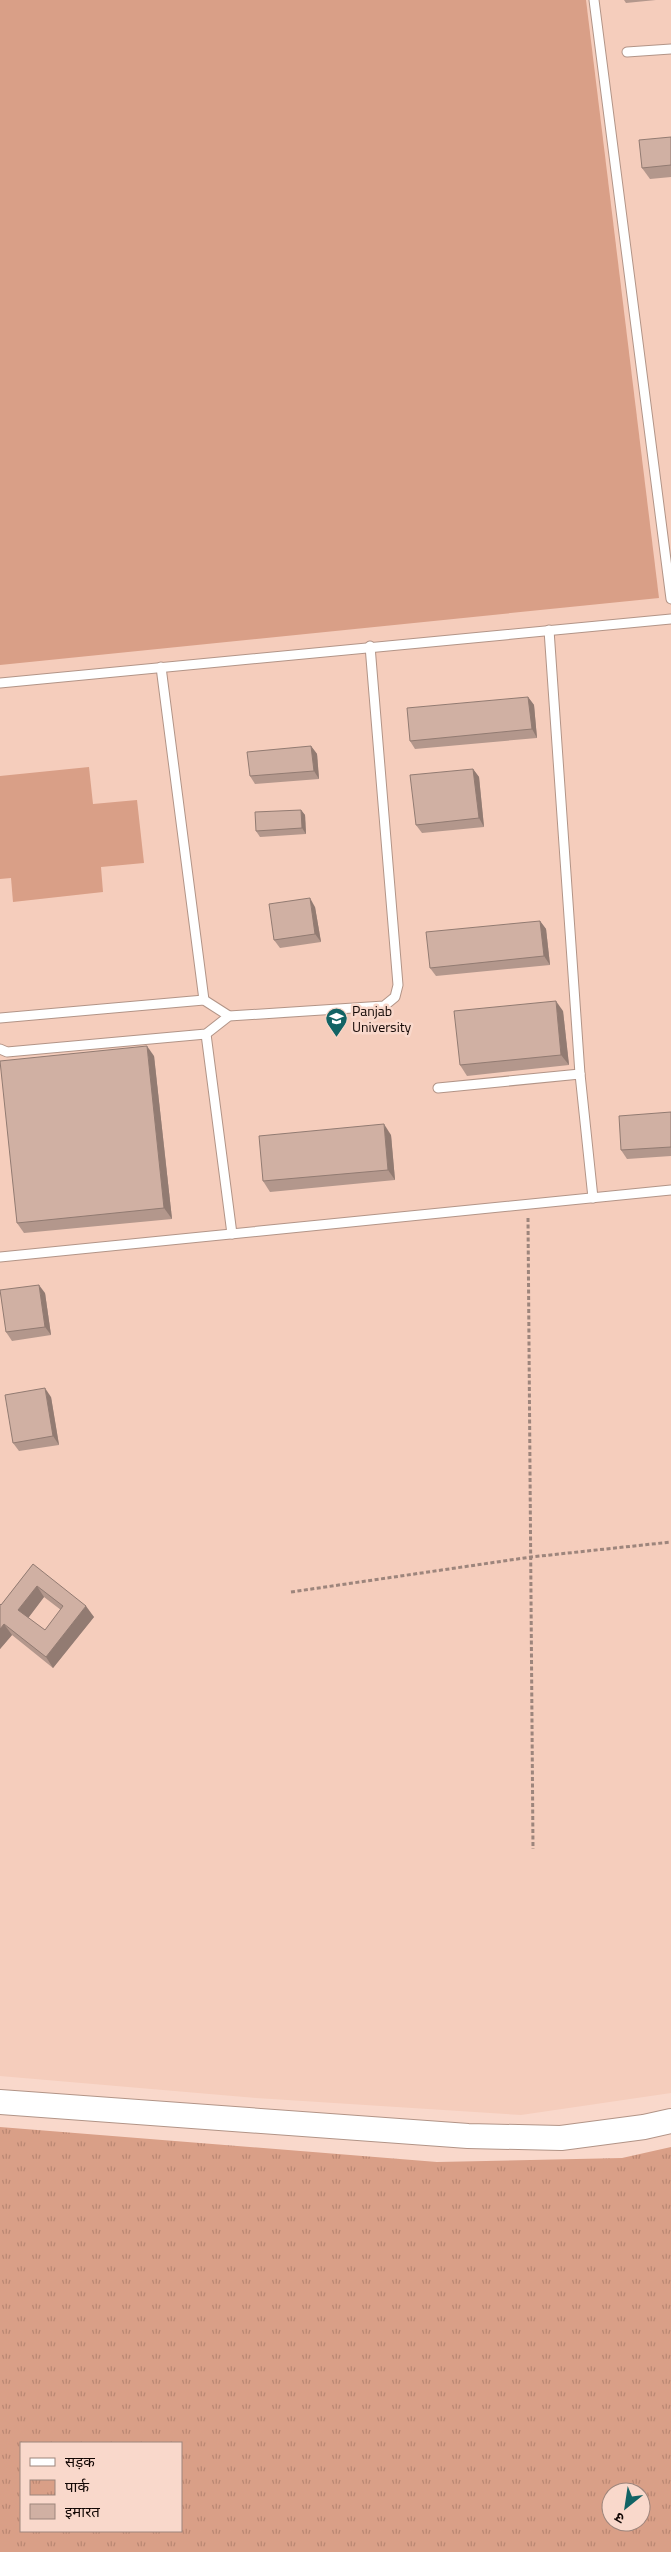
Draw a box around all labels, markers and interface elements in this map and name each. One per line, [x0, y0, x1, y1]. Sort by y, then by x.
place label: Panjab University [352, 1000, 412, 1037]
school or university icon: Panjab University [324, 1007, 348, 1038]
legend [20, 2442, 182, 2532]
text: सड़क [65, 2450, 95, 2473]
text: पार्क [65, 2475, 89, 2498]
north arrow [601, 2482, 651, 2532]
text: इमारत [65, 2500, 100, 2523]
text: उ [610, 2507, 628, 2530]

